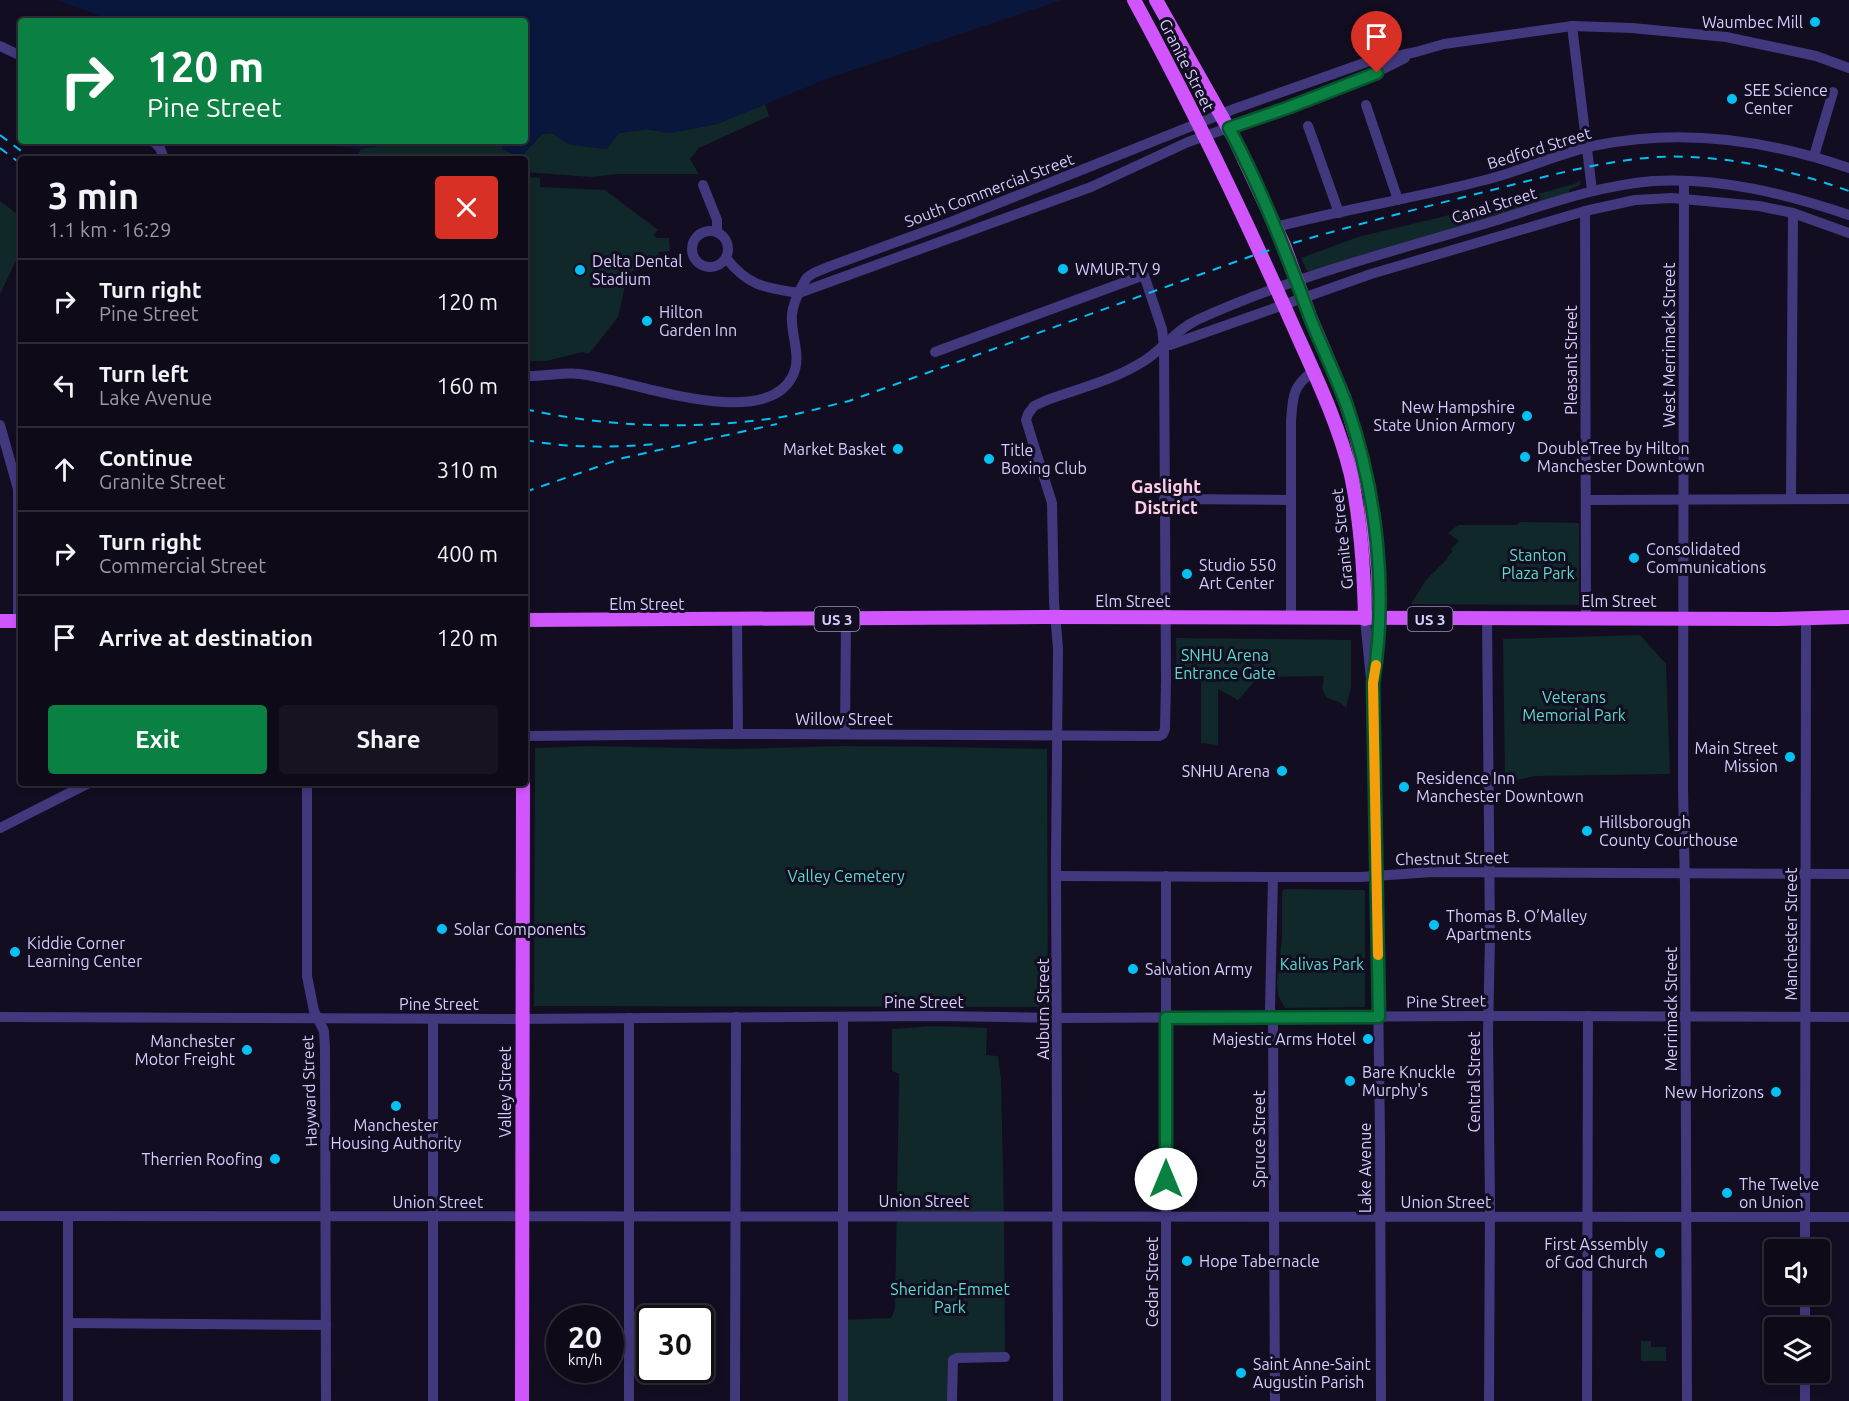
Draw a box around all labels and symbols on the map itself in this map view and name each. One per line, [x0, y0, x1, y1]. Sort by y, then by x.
pin [1351, 11, 1402, 73]
place label: Waumbec Mill [1702, 13, 1803, 31]
marker: Waumbec Mill [1808, 15, 1822, 29]
street label: Granite Street [1156, 16, 1218, 115]
place label: SEE Science Center [1744, 81, 1828, 117]
marker: SEE Science Center [1725, 92, 1739, 106]
street label: Bedford Street [1485, 123, 1594, 172]
street label: South Commercial Street [902, 149, 1077, 231]
street label: Canal Street [1449, 183, 1539, 226]
place label: Delta Dental Stadium [592, 252, 682, 288]
place label: WMUR-TV 9 [1075, 260, 1161, 278]
marker: WMUR-TV 9 [1056, 262, 1070, 276]
street label: West Merrimack Street [1660, 262, 1678, 427]
marker: Delta Dental Stadium [573, 263, 587, 277]
place label: Hilton Garden Inn [659, 303, 737, 339]
street label: Pleasant Street [1562, 304, 1580, 415]
marker: Hilton Garden Inn [640, 314, 654, 328]
place label: New Hampshire State Union Armory [1374, 398, 1515, 434]
marker: New Hampshire State Union Armory [1520, 409, 1534, 423]
place label: DoubleTree by Hilton Manchester Downtown [1537, 439, 1705, 475]
place label: Market Basket [783, 440, 887, 458]
place label: Title Boxing Club [1001, 441, 1087, 477]
marker: Market Basket [891, 442, 905, 456]
marker: DoubleTree by Hilton Manchester Downtown [1518, 450, 1532, 464]
marker: Title Boxing Club [982, 452, 996, 466]
district label: Gaslight District [1131, 476, 1201, 517]
street label: Granite Street [1328, 487, 1356, 590]
place label: Consolidated Communications [1646, 540, 1766, 576]
park label: Stanton Plaza Park [1501, 546, 1575, 582]
marker: Consolidated Communications [1627, 551, 1641, 565]
place label: Studio 550 Art Center [1199, 556, 1276, 592]
marker: Studio 550 Art Center [1180, 567, 1194, 581]
street label: Elm Street [1095, 592, 1171, 610]
street label: Elm Street [1581, 592, 1657, 610]
street label: Elm Street [609, 595, 685, 613]
road number: US 3 [814, 607, 860, 631]
road number: US 3 [1408, 607, 1452, 631]
park label: SNHU Arena Entrance Gate [1174, 646, 1276, 682]
park label: Veterans Memorial Park [1522, 688, 1626, 724]
street label: Willow Street [795, 710, 893, 728]
place label: Main Street Mission [1695, 739, 1779, 775]
marker: Main Street Mission [1783, 750, 1797, 764]
place label: SNHU Arena [1182, 762, 1270, 780]
marker: SNHU Arena [1275, 764, 1289, 778]
place label: Residence Inn Manchester Downtown [1416, 769, 1584, 805]
marker: Residence Inn Manchester Downtown [1397, 780, 1411, 794]
place label: Hillsborough County Courthouse [1599, 813, 1738, 849]
marker: Hillsborough County Courthouse [1580, 824, 1594, 838]
street label: Chestnut Street [1395, 848, 1510, 868]
park label: Valley Cemetery [787, 867, 905, 885]
street label: Manchester Street [1782, 867, 1800, 1001]
place label: Thomas B. O’Malley Apartments [1446, 907, 1587, 943]
marker: Thomas B. O’Malley Apartments [1427, 918, 1441, 932]
place label: Solar Components [454, 920, 586, 938]
marker: Solar Components [435, 922, 449, 936]
place label: Kiddie Corner Learning Center [27, 934, 142, 970]
marker: Kiddie Corner Learning Center [8, 945, 22, 959]
street label: Merrimack Street [1662, 946, 1680, 1071]
park label: Kalivas Park [1280, 955, 1364, 973]
street label: Auburn Street [1034, 958, 1052, 1060]
place label: Salvation Army [1145, 960, 1252, 978]
marker: Salvation Army [1126, 962, 1140, 976]
street label: Pine Street [1406, 991, 1487, 1011]
street label: Pine Street [884, 993, 965, 1011]
street label: Pine Street [399, 995, 480, 1013]
place label: Majestic Arms Hotel [1212, 1030, 1356, 1048]
street label: Central Street [1465, 1031, 1483, 1132]
place label: Manchester Motor Freight [135, 1032, 236, 1068]
marker: Majestic Arms Hotel [1361, 1032, 1375, 1046]
street label: Hayward Street [298, 1034, 320, 1147]
marker: Manchester Motor Freight [240, 1043, 254, 1057]
street label: Valley Street [496, 1046, 514, 1138]
place label: Bare Knuckle Murphy's [1362, 1063, 1456, 1099]
marker: Bare Knuckle Murphy's [1343, 1074, 1357, 1088]
place label: New Horizons [1665, 1083, 1764, 1101]
marker: New Horizons [1769, 1085, 1783, 1099]
street label: Spruce Street [1250, 1090, 1268, 1188]
marker: Manchester Housing Authority [389, 1099, 403, 1113]
place label: Manchester Housing Authority [331, 1116, 462, 1152]
street label: Lake Avenue [1356, 1123, 1374, 1213]
position arrow [1134, 1147, 1198, 1211]
place label: Therrien Roofing [142, 1150, 263, 1168]
marker: Therrien Roofing [268, 1152, 282, 1166]
place label: The Twelve on Union [1739, 1175, 1819, 1211]
marker: The Twelve on Union [1720, 1186, 1734, 1200]
street label: Union Street [879, 1192, 970, 1210]
street label: Union Street [393, 1193, 484, 1211]
street label: Union Street [1401, 1193, 1492, 1211]
place label: First Assembly of God Church [1544, 1235, 1648, 1271]
street label: Cedar Street [1143, 1236, 1161, 1327]
marker: First Assembly of God Church [1653, 1246, 1667, 1260]
place label: Hope Tabernacle [1199, 1252, 1320, 1270]
marker: Hope Tabernacle [1180, 1254, 1194, 1268]
park label: Sheridan-Emmet Park [890, 1280, 1010, 1316]
speed limit sign: 30 [636, 1305, 714, 1383]
place label: Saint Anne-Saint Augustin Parish [1253, 1355, 1371, 1391]
marker: Saint Anne-Saint Augustin Parish [1234, 1366, 1248, 1380]

